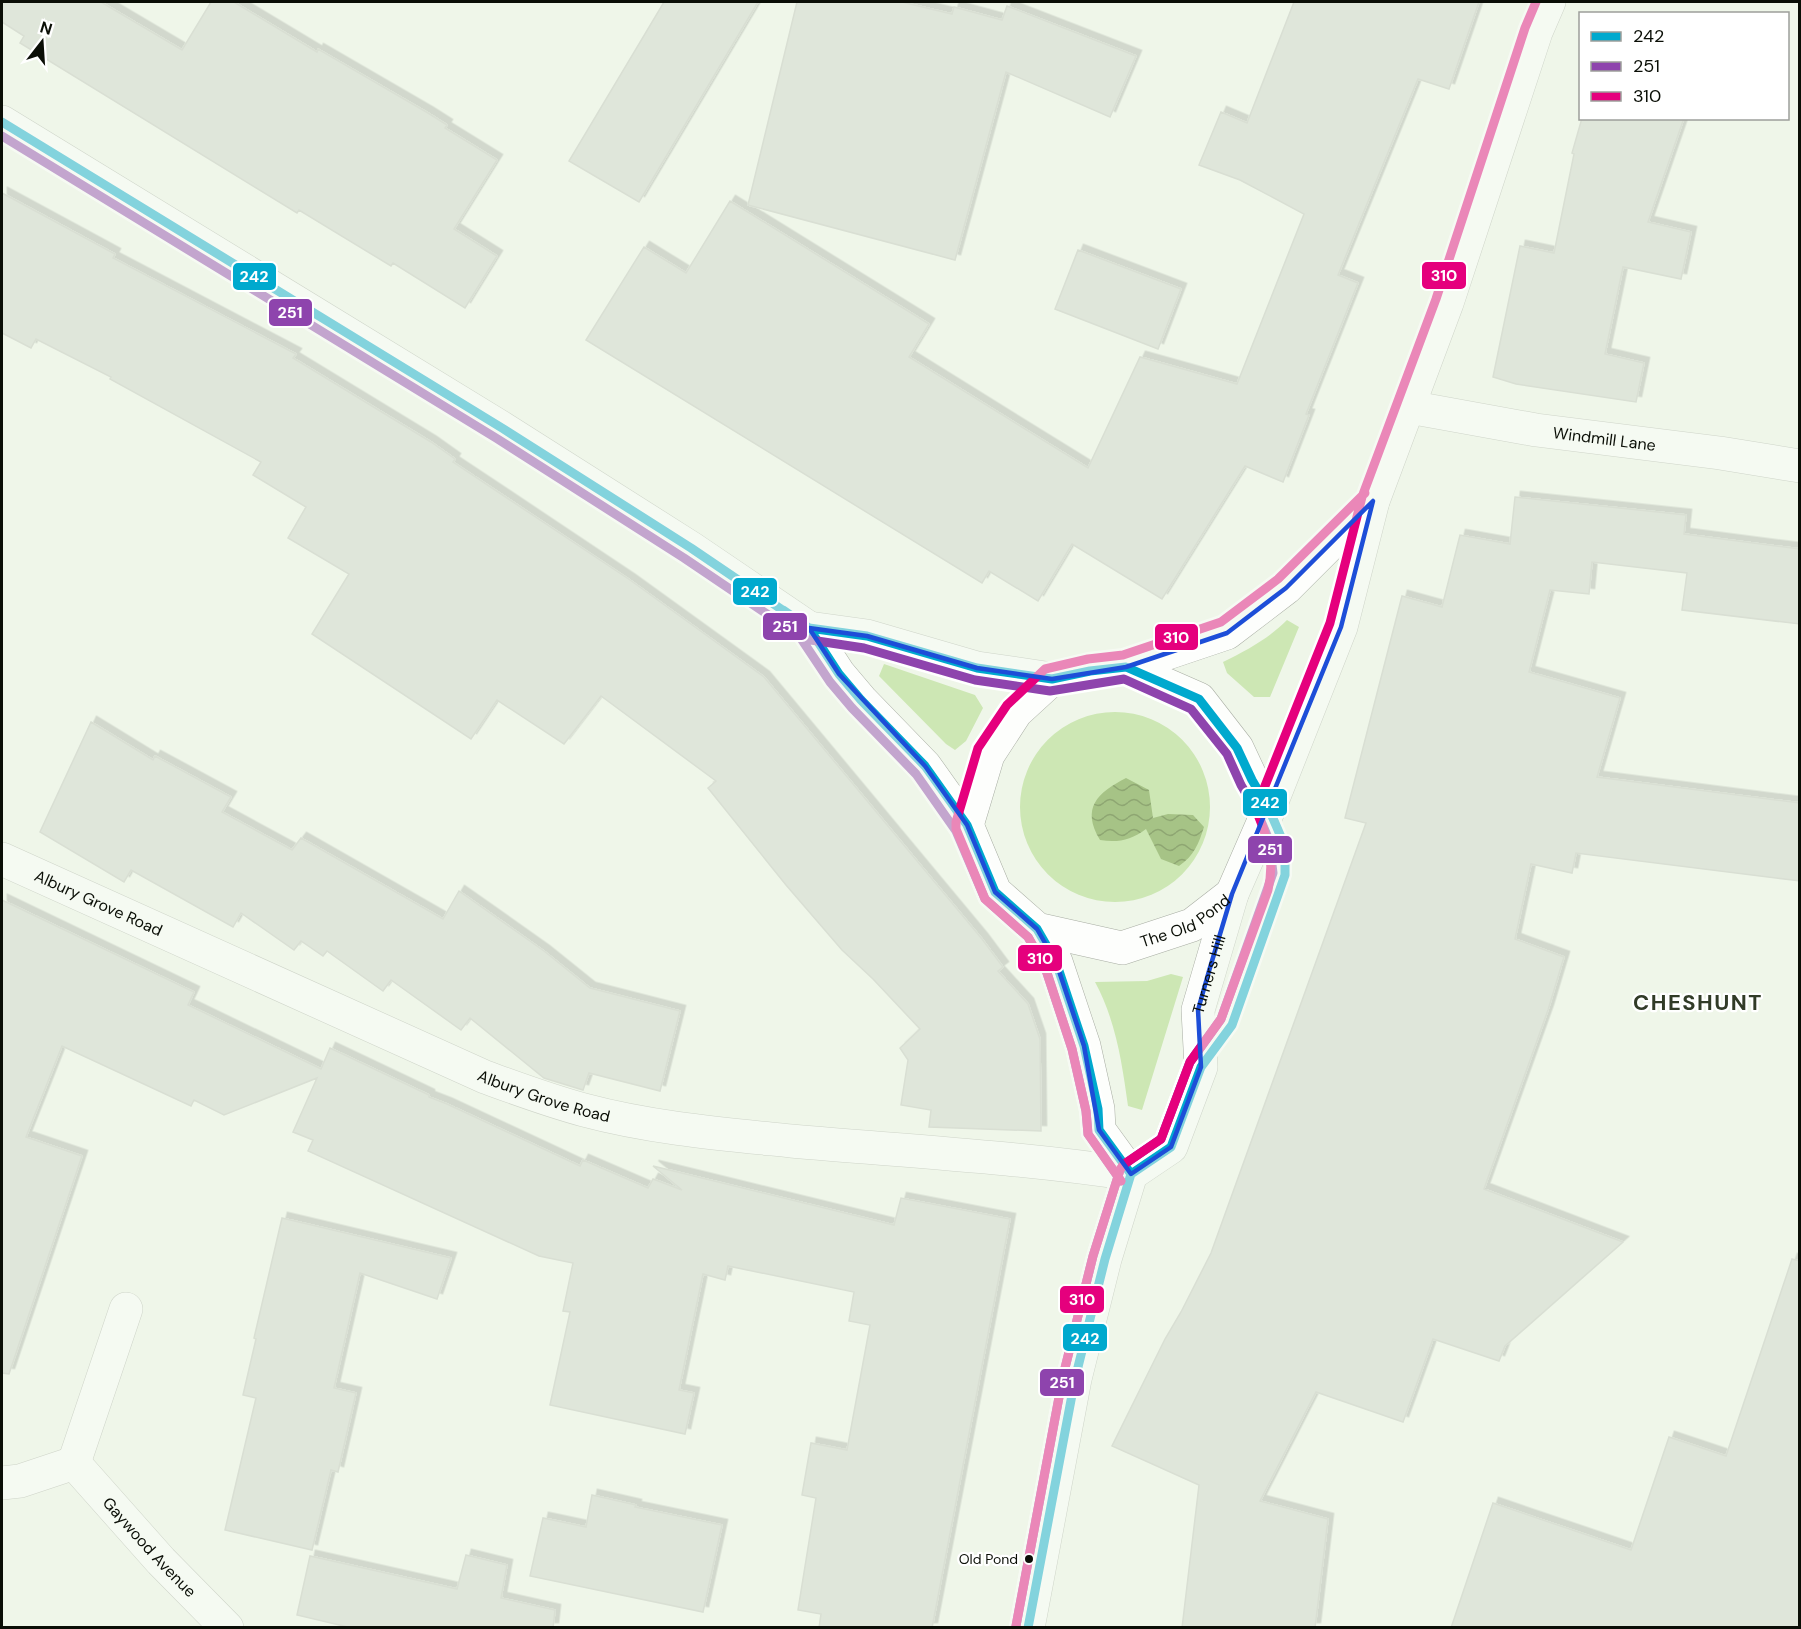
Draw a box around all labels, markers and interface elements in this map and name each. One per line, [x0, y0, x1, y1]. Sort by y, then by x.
north arrow [12, 12, 72, 72]
legend [1579, 12, 1789, 120]
text: N [38, 16, 55, 40]
text: 242 [1633, 24, 1664, 48]
text: 251 [1633, 54, 1660, 78]
text: 310 [1633, 84, 1661, 108]
line badge: 310 [1421, 261, 1467, 290]
line badge: 242 [232, 262, 277, 291]
text: 310 [1431, 265, 1457, 286]
text: 242 [240, 266, 268, 287]
line badge: 251 [268, 298, 313, 327]
text: 251 [277, 302, 303, 323]
street label: Windmill Lane [1552, 422, 1657, 455]
line badge: 242 [732, 577, 778, 606]
text: 242 [741, 581, 769, 602]
line badge: 251 [762, 612, 808, 641]
text: 251 [772, 616, 798, 637]
line badge: 310 [1154, 623, 1199, 651]
text: 310 [1163, 627, 1189, 648]
line badge: 242 [1242, 788, 1288, 817]
text: 242 [1251, 792, 1279, 813]
line badge: 251 [1247, 835, 1293, 864]
text: 251 [1257, 839, 1283, 860]
street label: Albury Grove Road [31, 865, 166, 941]
street label: The Old Pond [1137, 889, 1234, 952]
street label: Turners Hill [1187, 932, 1230, 1016]
line badge: 310 [1017, 944, 1063, 972]
text: 310 [1027, 948, 1053, 969]
district label: CHESHUNT [1633, 988, 1763, 1017]
street label: Albury Grove Road [474, 1065, 612, 1127]
line badge: 310 [1059, 1285, 1105, 1314]
text: 310 [1069, 1289, 1095, 1310]
line badge: 242 [1062, 1323, 1108, 1352]
text: 242 [1071, 1328, 1099, 1349]
line badge: 251 [1039, 1368, 1085, 1397]
text: 251 [1049, 1372, 1075, 1393]
street label: Gaywood Avenue [98, 1492, 201, 1601]
place label: Old Pond [959, 1550, 1018, 1568]
marker: Old Pond [1023, 1553, 1035, 1565]

